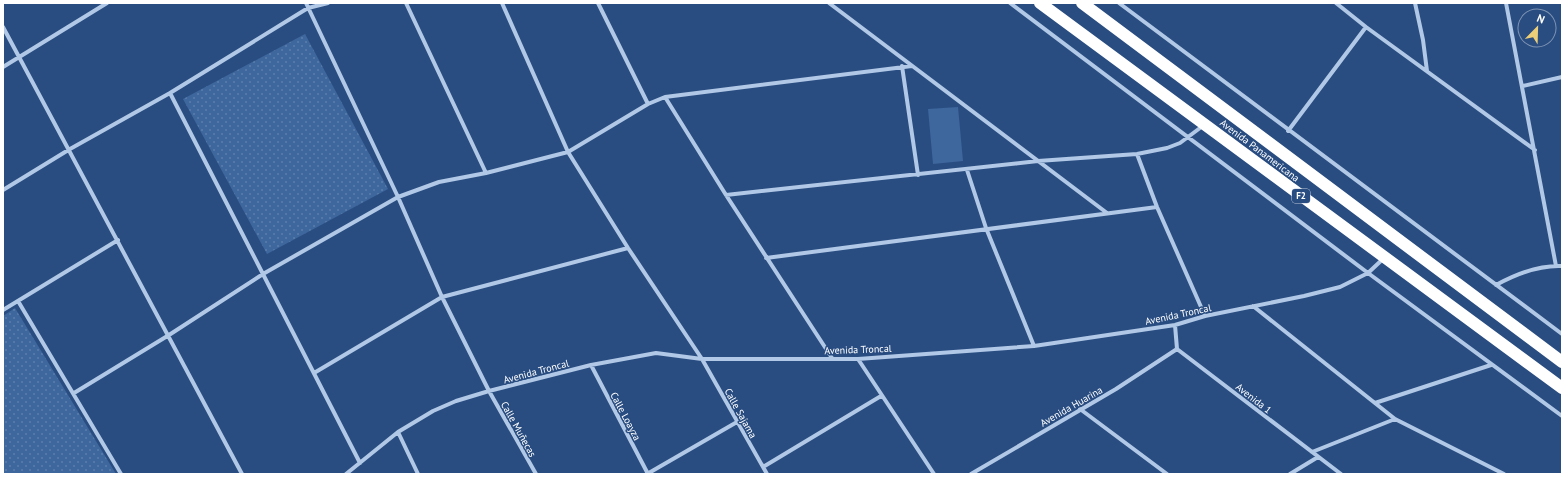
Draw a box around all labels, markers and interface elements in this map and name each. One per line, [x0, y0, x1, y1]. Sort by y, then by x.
north arrow [1517, 8, 1557, 48]
text: N [1535, 11, 1547, 27]
street label: Avenida Panamericana [1217, 116, 1302, 185]
road number: F2 [1292, 189, 1310, 203]
street label: Avenida Troncal [1144, 301, 1212, 328]
street label: Avenida Troncal [824, 342, 892, 357]
street label: Avenida Troncal [502, 356, 570, 386]
street label: Avenida 1 [1233, 380, 1274, 416]
street label: Avenida Huarina [1038, 383, 1105, 430]
street label: Calle Sajama [722, 386, 760, 441]
street label: Calle Loayza [607, 390, 644, 443]
street label: Calle Muñecas [498, 399, 539, 459]

